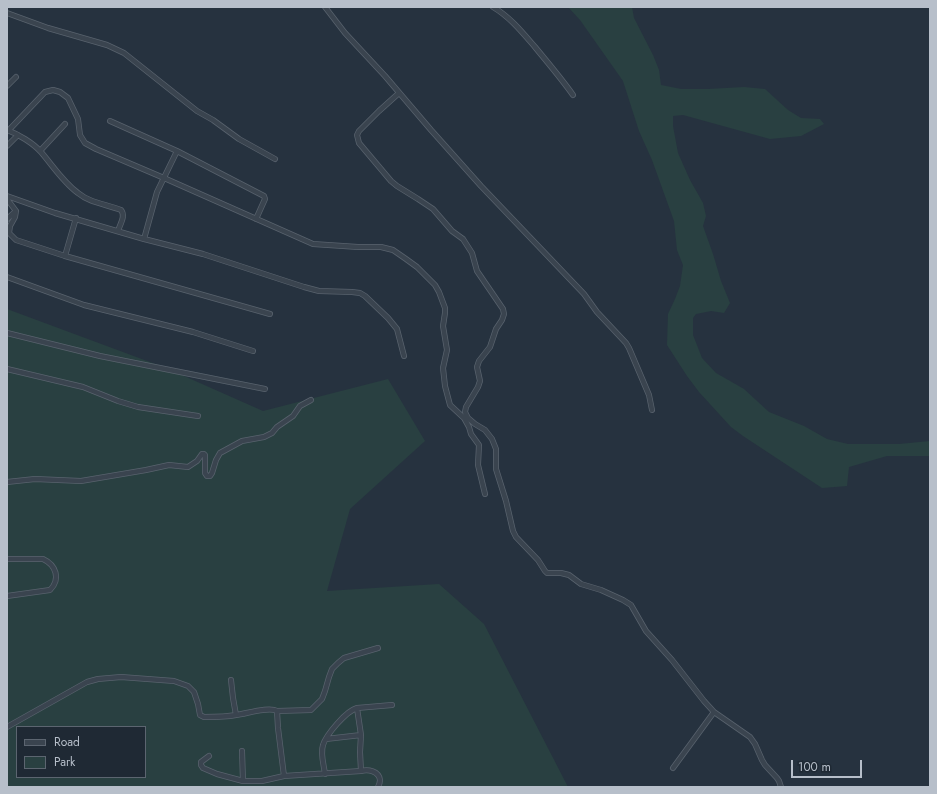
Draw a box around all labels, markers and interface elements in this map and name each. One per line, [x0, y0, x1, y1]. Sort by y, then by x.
legend [16, 726, 146, 778]
text: Road [54, 733, 80, 751]
scale bar [793, 752, 864, 778]
text: Park [54, 753, 75, 771]
text: 100 m [798, 758, 831, 776]

